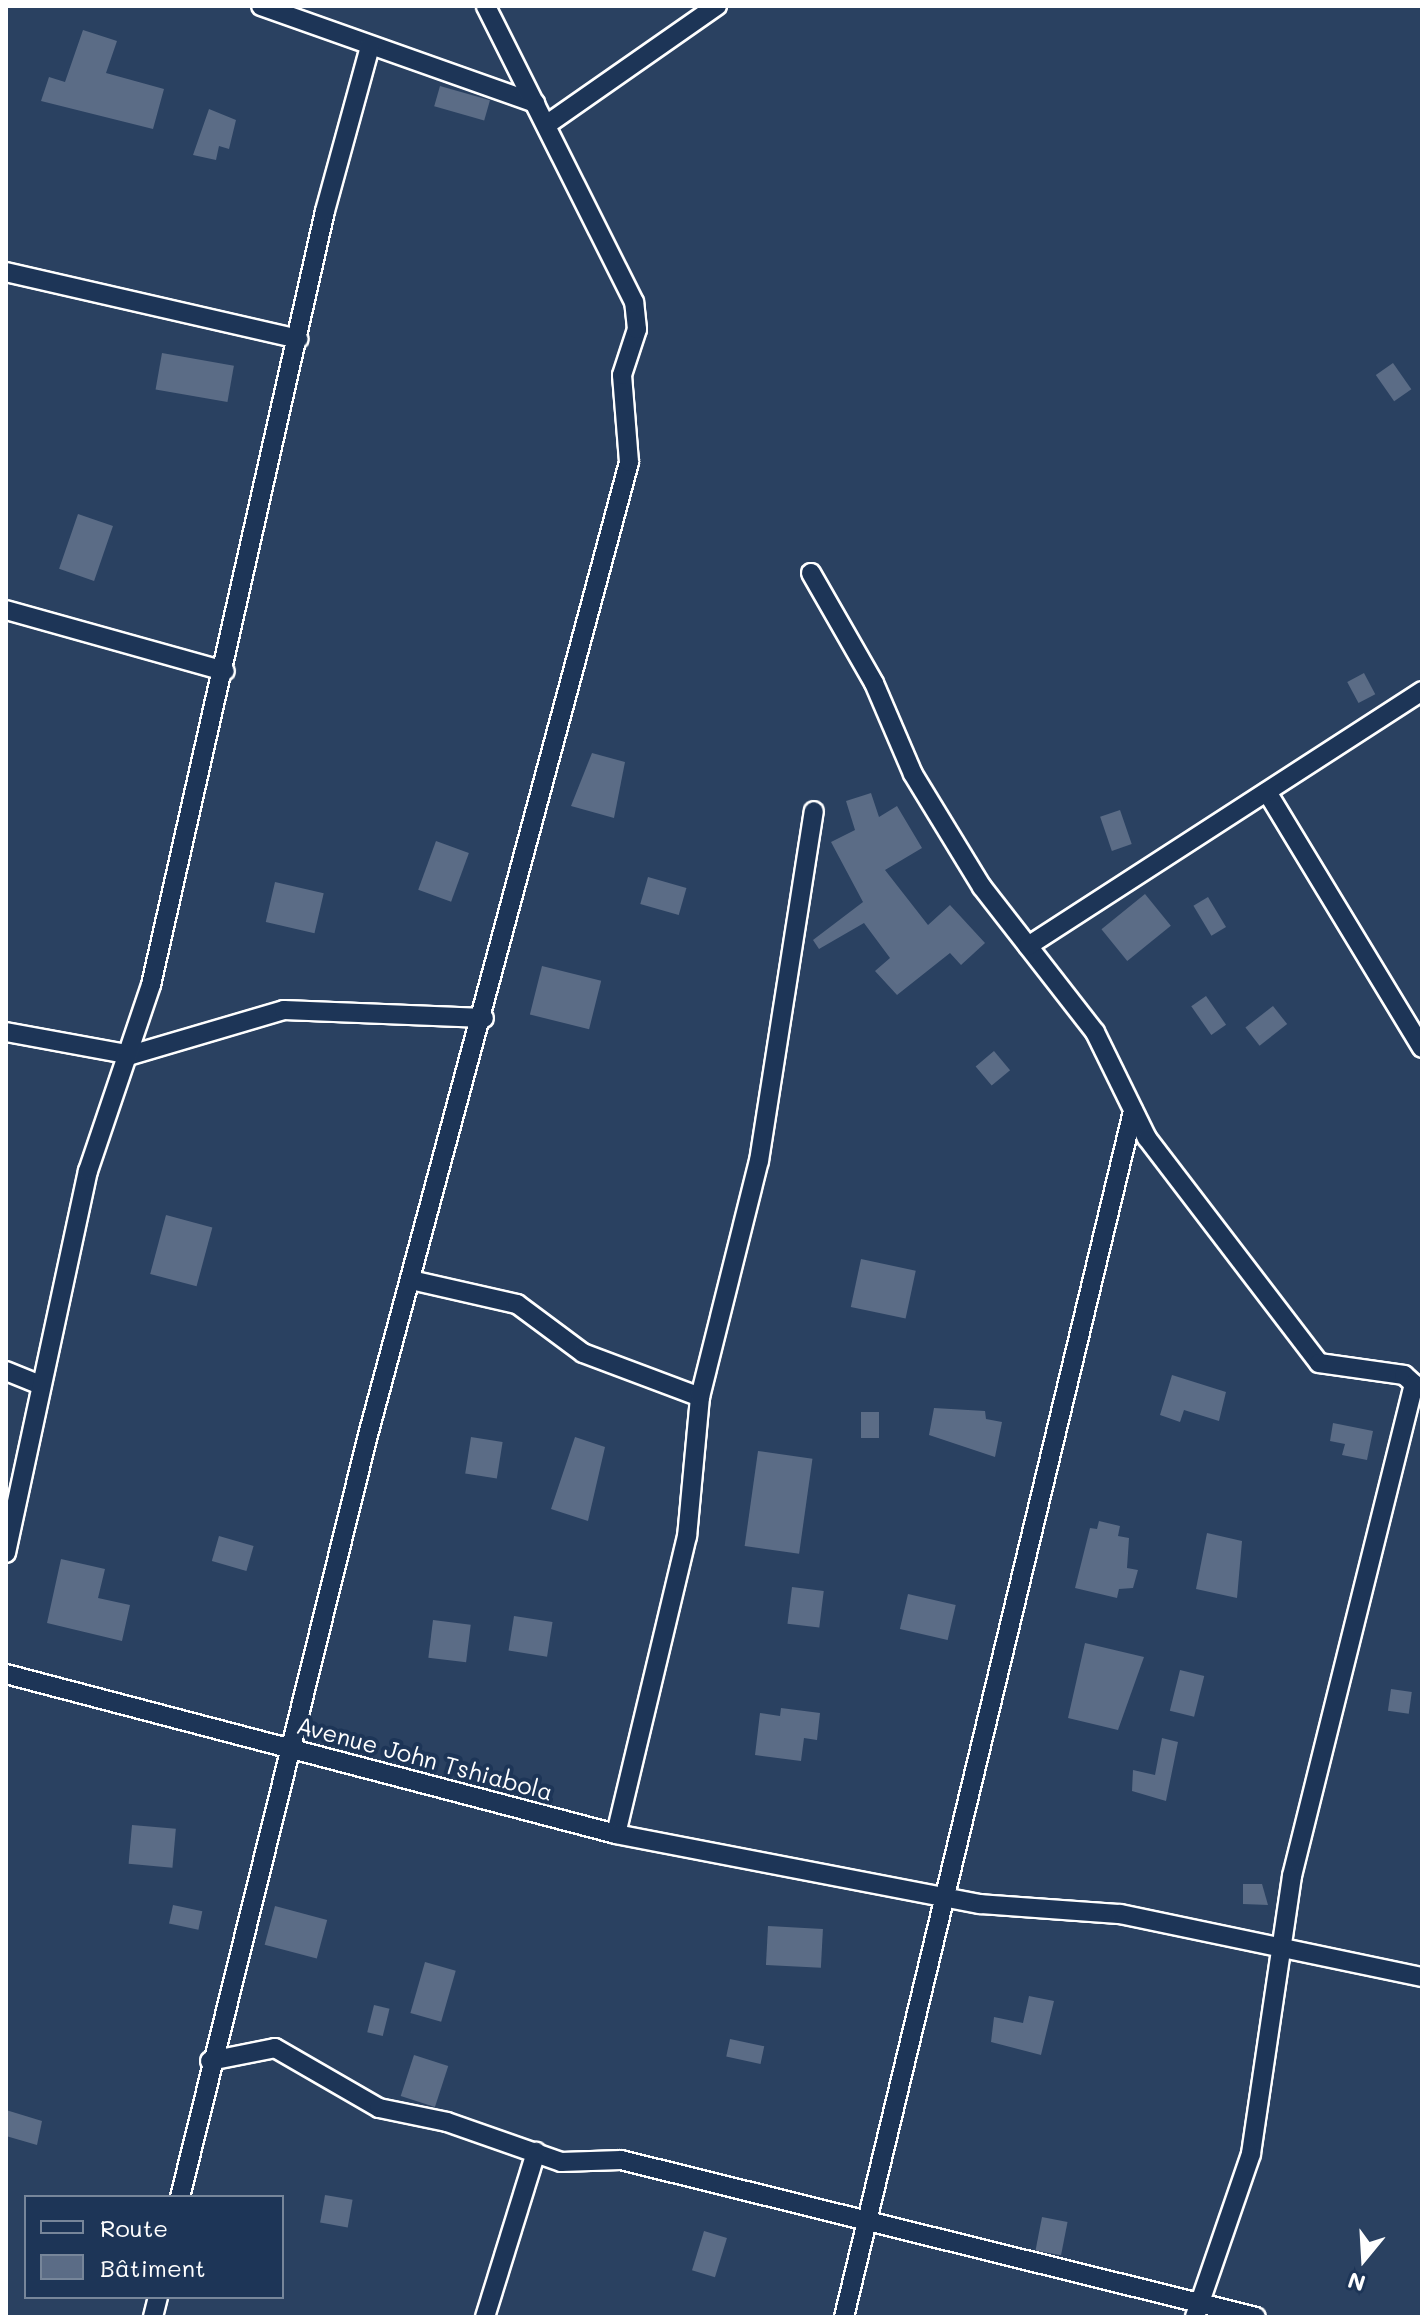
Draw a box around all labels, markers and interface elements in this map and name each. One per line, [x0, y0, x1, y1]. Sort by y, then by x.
street label: Avenue John Tshiabola [294, 1710, 556, 1806]
legend [24, 2195, 284, 2299]
text: Route [100, 2212, 168, 2243]
north arrow [1324, 2219, 1404, 2299]
text: Bâtiment [100, 2252, 206, 2283]
text: N [1344, 2266, 1369, 2299]

